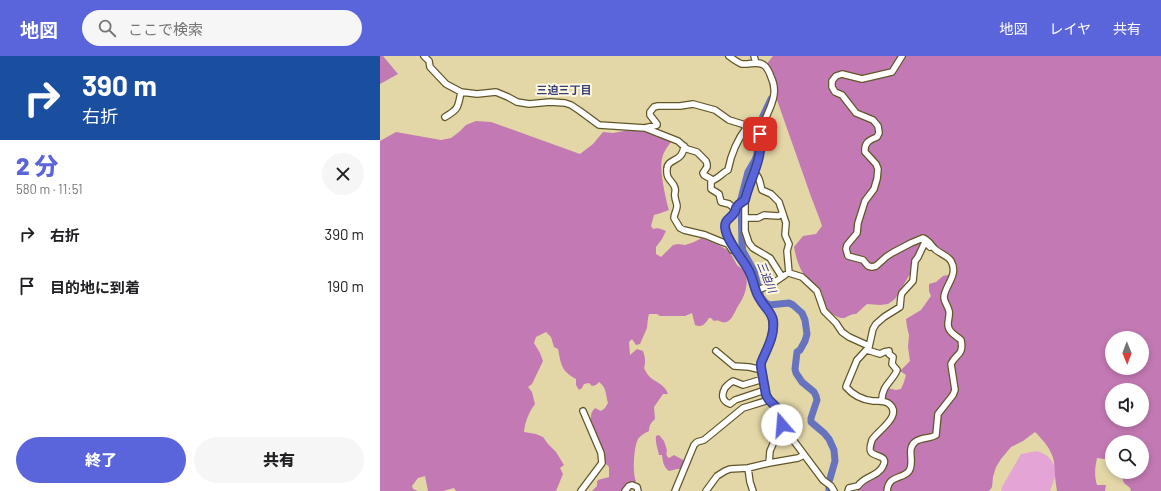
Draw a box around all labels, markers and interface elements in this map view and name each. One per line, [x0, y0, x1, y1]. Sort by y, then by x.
search box [82, 10, 362, 46]
icon: search [96, 17, 118, 39]
text: 地図 [20, 18, 58, 41]
text: ここで検索 [128, 20, 203, 38]
text: 地図 [999, 20, 1027, 37]
text: レイヤ [1049, 20, 1091, 37]
text: 共有 [1113, 20, 1141, 37]
text: 390 m [82, 68, 157, 102]
icon: right [16, 72, 68, 124]
district label: 三迫三丁目 [537, 83, 592, 96]
text: 右折 [82, 105, 118, 127]
pin [743, 117, 777, 151]
icon: arrive [749, 123, 771, 145]
text: 2 分 [16, 151, 58, 180]
button: close [322, 153, 364, 195]
text: 580 m · 11:51 [16, 181, 83, 197]
icon: right [16, 223, 38, 245]
text: 390 m [325, 225, 364, 243]
text: 右折 [50, 226, 80, 244]
water label: 三迫川 [755, 259, 780, 295]
icon: arrive [16, 275, 38, 297]
text: 190 m [327, 277, 364, 295]
text: 目的地に到着 [50, 278, 140, 296]
north arrow [1105, 331, 1149, 375]
map controls [1105, 331, 1149, 479]
button: sound [1105, 383, 1149, 427]
position arrow [761, 404, 803, 446]
button: search [1105, 435, 1149, 479]
button: 終了 [16, 437, 186, 483]
button: 共有 [194, 437, 364, 483]

